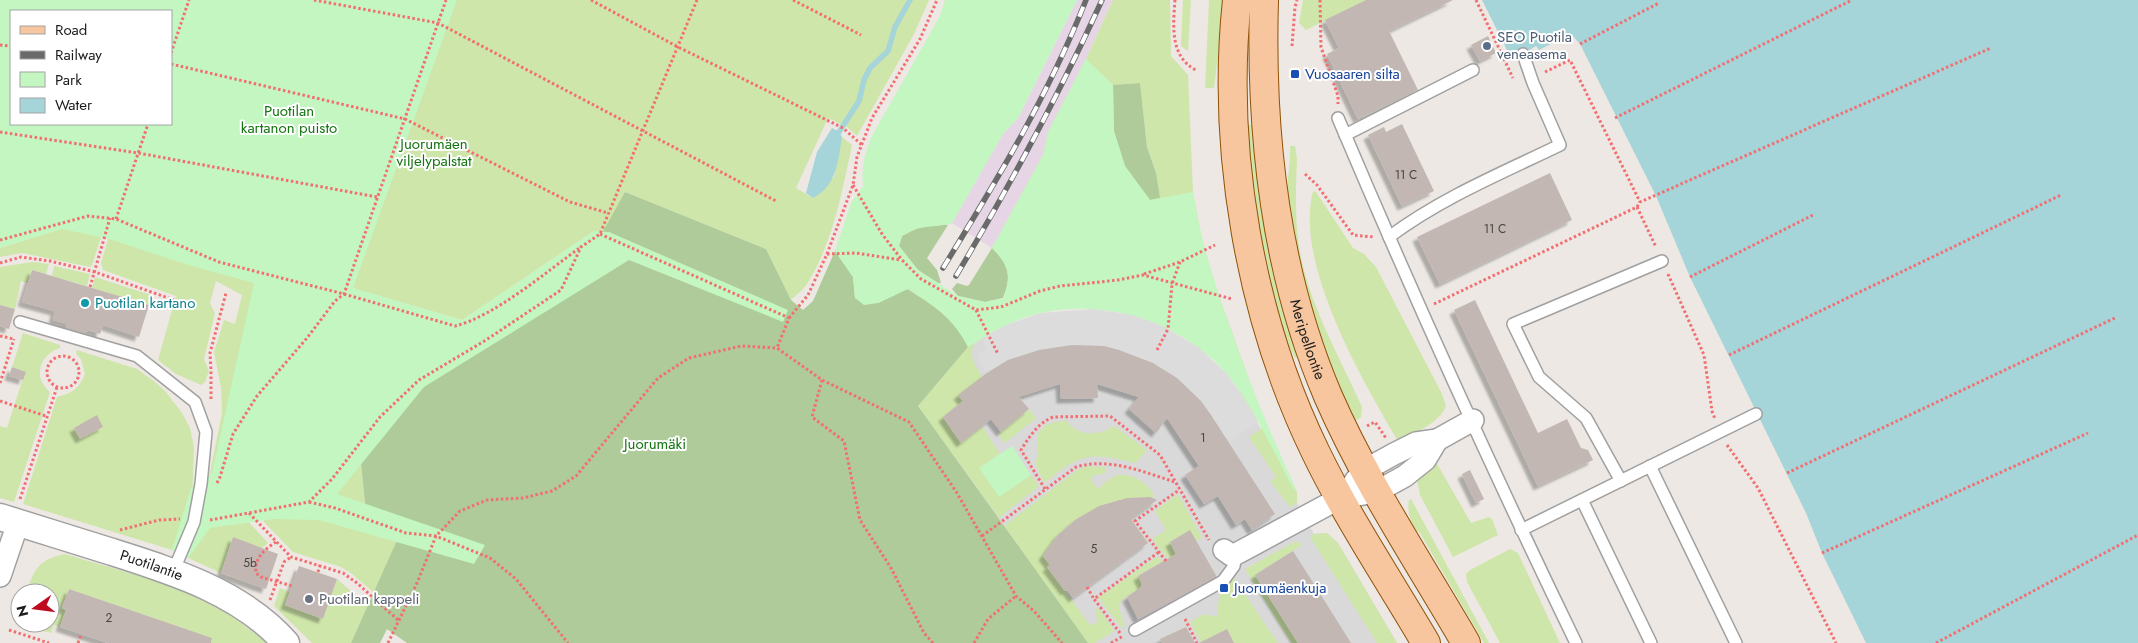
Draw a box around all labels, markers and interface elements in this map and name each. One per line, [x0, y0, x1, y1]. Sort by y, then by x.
legend [10, 10, 172, 125]
text: Road [55, 19, 87, 41]
place label: SEO Puotila veneasema [1497, 26, 1572, 65]
marker: SEO Puotila veneasema [1481, 40, 1493, 52]
text: Railway [55, 44, 102, 66]
place label: Vuosaaren silta [1305, 63, 1400, 85]
marker: Vuosaaren silta [1289, 68, 1301, 80]
text: Park [55, 69, 82, 91]
text: Water [55, 94, 93, 116]
park label: Puotilan kartanon puisto [241, 100, 337, 139]
park label: Juorumäen viljelypalstat [396, 133, 472, 172]
house number: 11 C [1395, 166, 1417, 184]
house number: 11 C [1484, 220, 1506, 238]
place label: Puotilan kartano [95, 292, 195, 314]
marker: Puotilan kartano [79, 297, 91, 309]
street label: Meripellontie [1284, 297, 1331, 383]
house number: 1 [1200, 429, 1206, 447]
park label: Juorumäki [622, 433, 686, 455]
house number: 5 [1091, 540, 1098, 558]
street label: Puotilantie [117, 544, 187, 586]
house number: 5b [243, 554, 257, 572]
place label: Juorumäenkuja [1232, 577, 1327, 599]
marker: Juorumäenkuja [1218, 582, 1230, 594]
north arrow [10, 583, 60, 633]
place label: Puotilan kappeli [319, 588, 420, 610]
marker: Puotilan kappeli [303, 593, 315, 605]
text: N [11, 603, 33, 619]
house number: 2 [106, 609, 113, 627]

